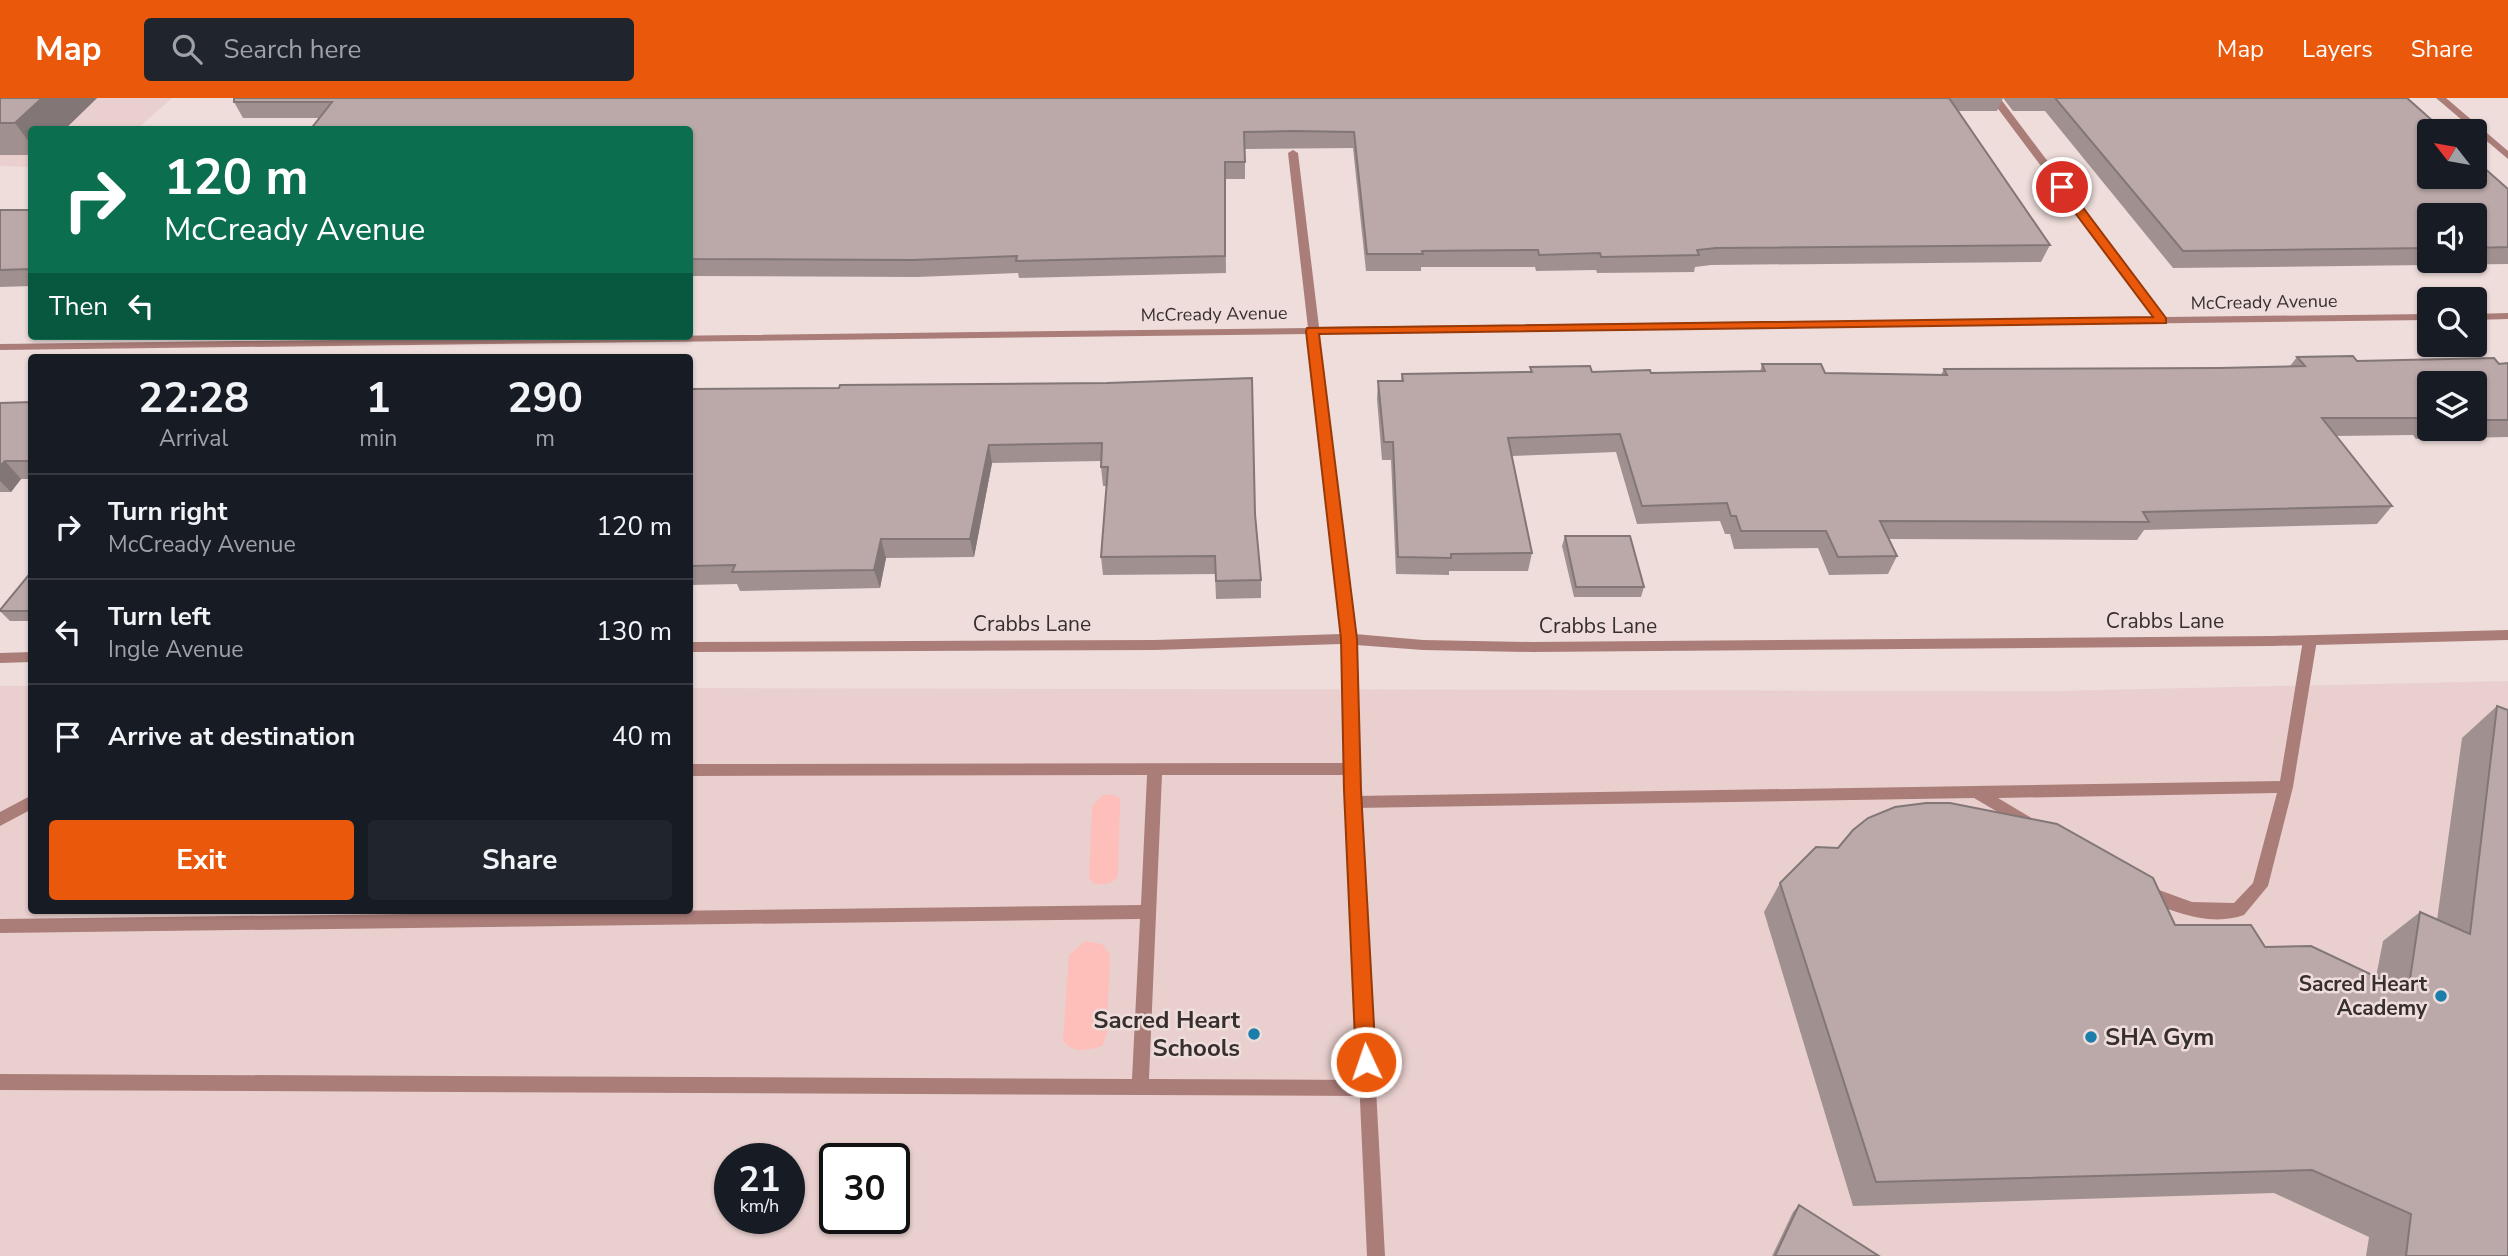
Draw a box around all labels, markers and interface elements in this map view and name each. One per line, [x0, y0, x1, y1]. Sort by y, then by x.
search box [144, 18, 634, 81]
text: Map [35, 27, 102, 72]
icon: search [168, 30, 206, 68]
text: Search here [224, 32, 361, 67]
text: Map [2217, 33, 2264, 65]
text: Layers [2302, 33, 2373, 65]
text: Share [2411, 33, 2473, 65]
north arrow [2417, 119, 2487, 189]
map controls [2417, 119, 2487, 441]
text: 120 m [164, 144, 308, 211]
icon: right [49, 154, 140, 245]
pin [2032, 157, 2092, 217]
icon: arrive [2043, 168, 2081, 206]
button: sound [2417, 203, 2487, 273]
text: McCready Avenue [164, 208, 425, 251]
icon: left [122, 287, 160, 325]
button: search [2417, 287, 2487, 357]
text: Then [49, 289, 108, 324]
street label: McCready Avenue [2190, 289, 2338, 315]
street label: McCready Avenue [1140, 301, 1288, 327]
text: 22:28 [138, 370, 249, 427]
text: 1 [366, 370, 391, 427]
text: 290 [507, 370, 583, 427]
button: layers [2417, 371, 2487, 441]
text: Arrival [159, 423, 228, 454]
text: min [359, 423, 397, 454]
text: m [535, 423, 555, 454]
text: Turn right [108, 494, 227, 529]
icon: right [49, 508, 87, 546]
text: 120 m [596, 509, 672, 544]
text: McCready Avenue [108, 529, 296, 560]
text: Turn left [108, 599, 211, 634]
street label: Crabbs Lane [2106, 607, 2224, 635]
street label: Crabbs Lane [973, 610, 1091, 638]
street label: Crabbs Lane [1539, 612, 1657, 640]
icon: left [49, 613, 87, 651]
text: 130 m [596, 614, 672, 649]
text: Ingle Avenue [108, 634, 244, 665]
icon: arrive [49, 718, 87, 756]
text: Arrive at destination [108, 719, 355, 754]
text: 40 m [612, 719, 672, 754]
button: Exit [49, 820, 354, 900]
button: Share [368, 820, 672, 900]
place label: Sacred Heart Academy [2299, 970, 2428, 1022]
marker: Sacred Heart Academy [2433, 988, 2449, 1004]
place label: Sacred Heart Schools [1093, 1004, 1241, 1064]
place label: SHA Gym [2105, 1021, 2214, 1053]
position arrow [1329, 1025, 1403, 1099]
marker: Sacred Heart Schools [1246, 1026, 1262, 1042]
marker: SHA Gym [2083, 1029, 2099, 1045]
speed limit sign: 30 [819, 1143, 910, 1234]
text: 21 [738, 1156, 781, 1203]
text: km/h [740, 1194, 779, 1218]

